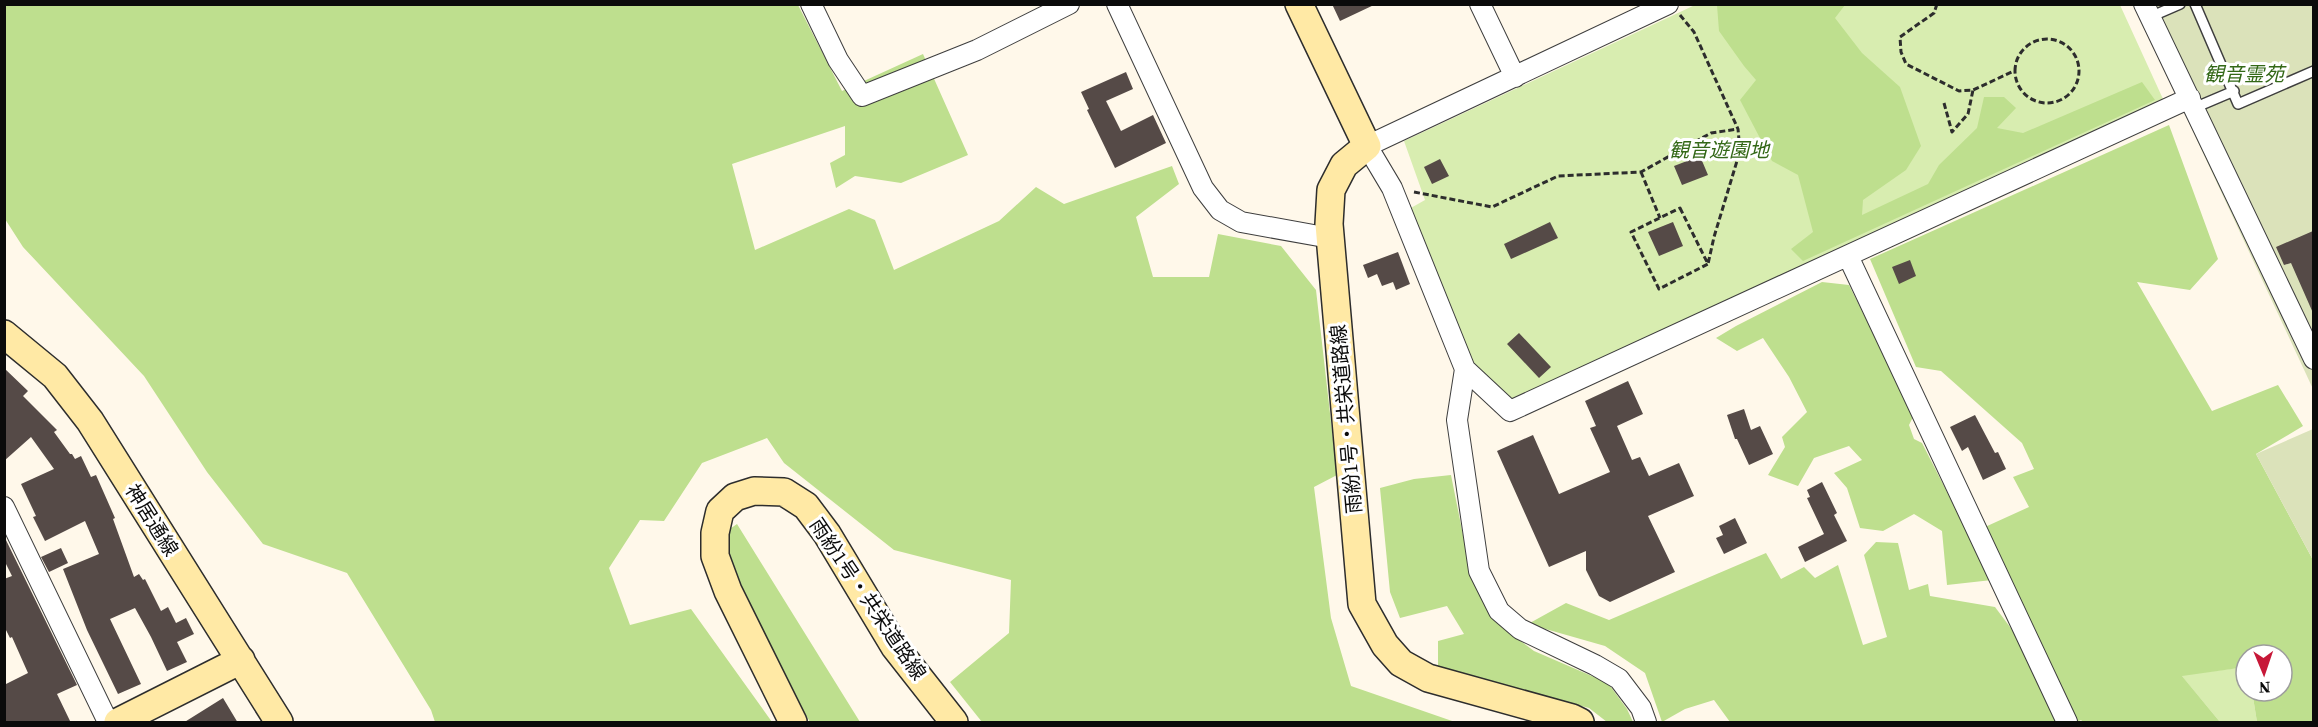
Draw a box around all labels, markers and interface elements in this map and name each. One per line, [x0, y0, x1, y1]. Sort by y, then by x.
park label: 観音霊苑 [2204, 60, 2287, 88]
park label: 観音遊園地 [1669, 136, 1771, 164]
street label: 雨紛1号・共栄道路線 [1324, 323, 1368, 515]
street label: 神居通線 [119, 479, 185, 561]
street label: 雨紛1号・共栄道路線 [803, 512, 933, 686]
north arrow [2234, 643, 2294, 703]
text: N [2258, 677, 2271, 699]

